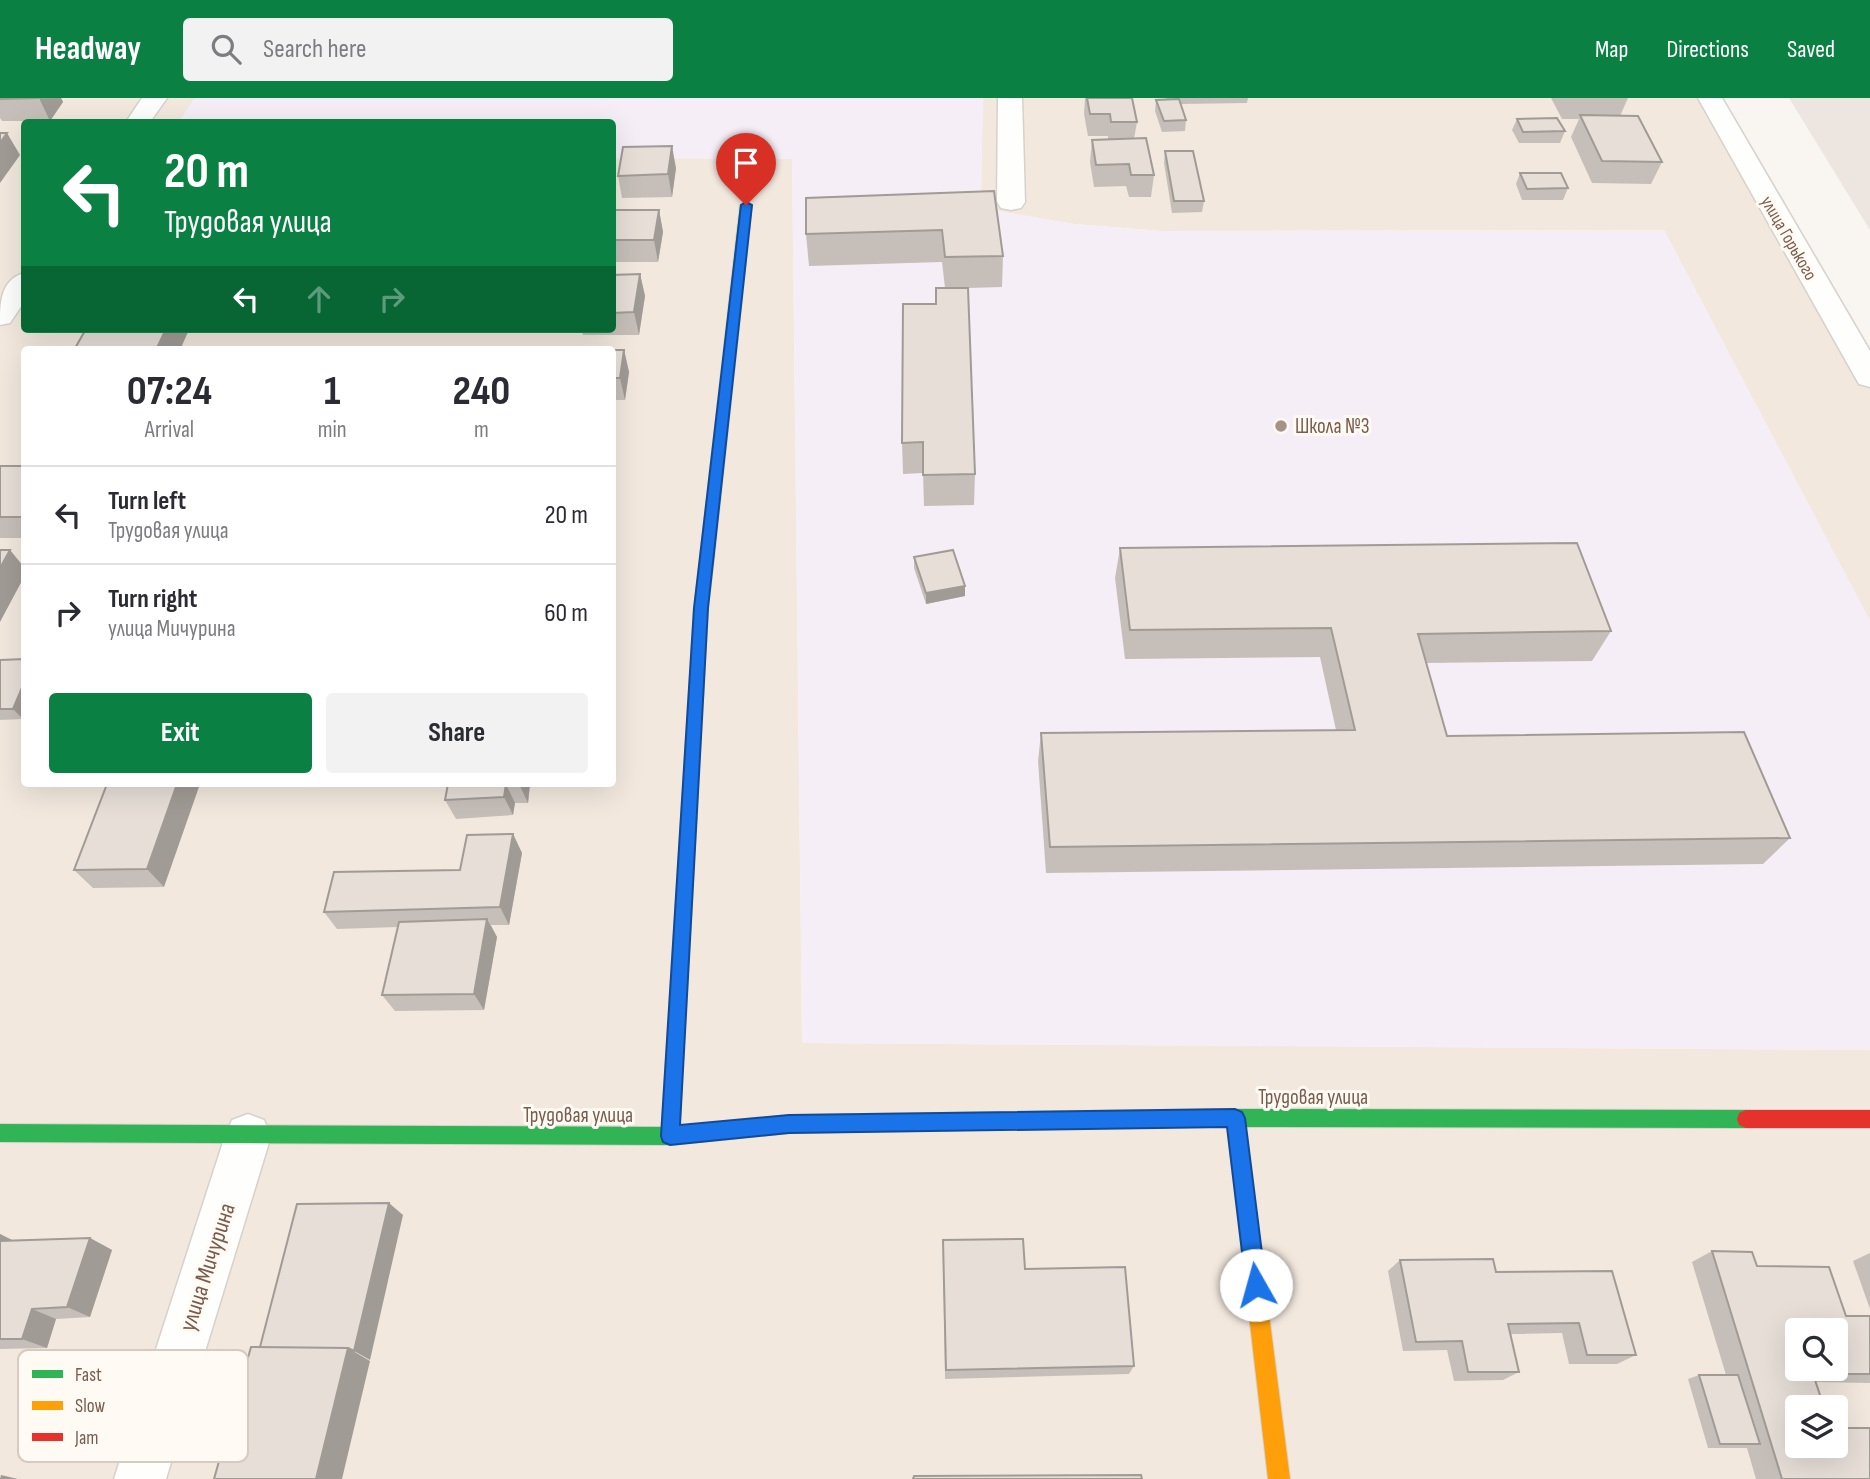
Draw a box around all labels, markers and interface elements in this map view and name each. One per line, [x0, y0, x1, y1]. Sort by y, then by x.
search box [183, 18, 673, 81]
text: Headway [35, 29, 141, 69]
icon: search [207, 30, 245, 68]
text: Search here [263, 34, 366, 65]
text: Map [1595, 35, 1628, 64]
text: Directions [1666, 35, 1749, 64]
text: Saved [1787, 35, 1835, 64]
pin [716, 133, 776, 205]
text: 20 m [164, 143, 249, 202]
icon: arrive [727, 144, 765, 182]
icon: left [49, 147, 140, 238]
street label: улица Горького [1756, 192, 1821, 284]
text: Трудовая улица [164, 203, 332, 242]
icon: left [227, 280, 265, 318]
icon: ahead [300, 280, 338, 318]
icon: right [373, 280, 411, 318]
text: 07:24 [127, 366, 212, 417]
text: 1 [324, 366, 340, 417]
text: 240 [452, 366, 510, 417]
place label: Школа №3 [1295, 414, 1370, 439]
text: Arrival [145, 416, 194, 444]
text: min [318, 416, 347, 444]
text: m [474, 416, 489, 444]
marker: Школа №3 [1273, 418, 1289, 434]
text: Turn left [108, 486, 186, 517]
icon: left [49, 496, 87, 534]
text: 20 m [545, 500, 588, 531]
text: Трудовая улица [108, 517, 229, 545]
text: Turn right [108, 584, 197, 615]
icon: right [49, 594, 87, 632]
text: 60 m [544, 598, 588, 629]
text: улица Мичурина [108, 615, 236, 643]
button: Exit [49, 693, 312, 773]
button: Share [326, 693, 588, 773]
street label: Трудовая улица [1258, 1085, 1368, 1110]
street label: Трудовая улица [523, 1103, 633, 1128]
street label: улица Мичурина [173, 1199, 242, 1335]
position arrow [1219, 1248, 1293, 1322]
map controls [1785, 1318, 1848, 1458]
button: search [1785, 1318, 1848, 1381]
legend [18, 1350, 248, 1462]
text: Fast [75, 1364, 102, 1387]
text: Slow [75, 1395, 105, 1418]
button: layers [1785, 1395, 1848, 1458]
text: Jam [74, 1427, 98, 1450]

